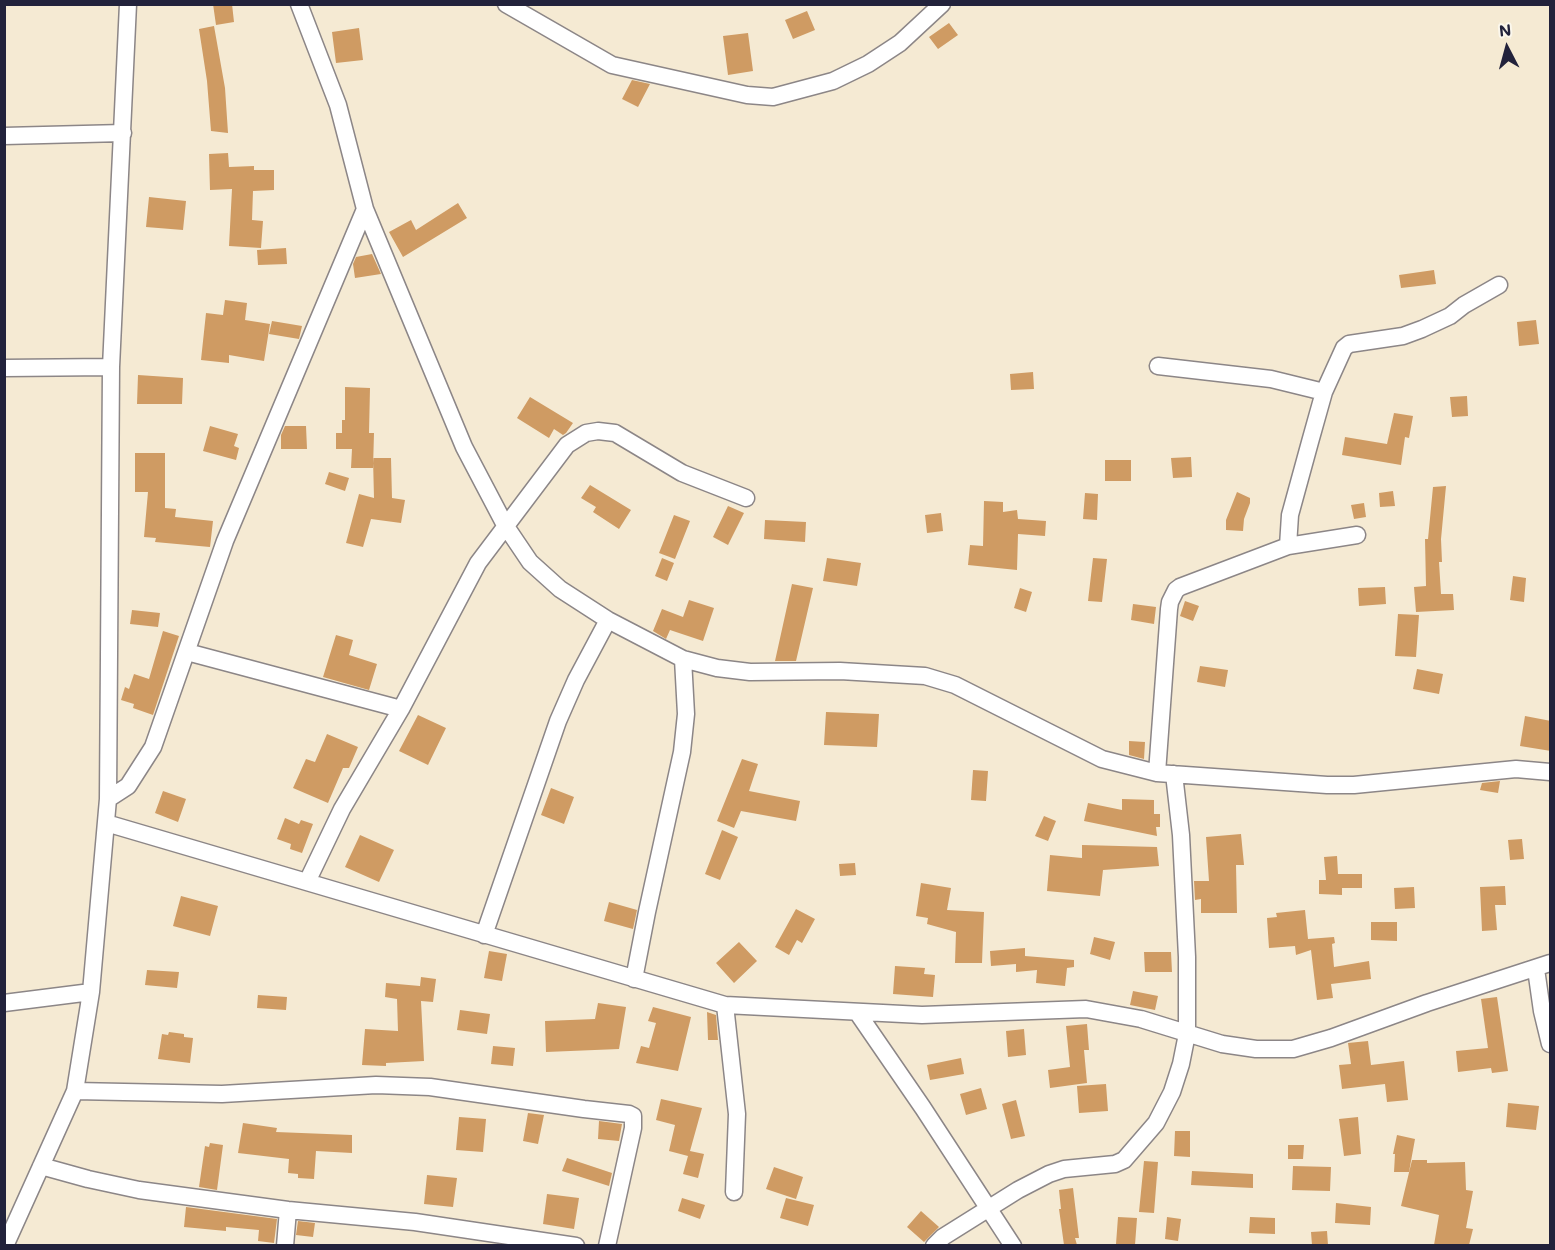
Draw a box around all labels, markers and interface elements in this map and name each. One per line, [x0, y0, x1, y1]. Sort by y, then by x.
north arrow [1477, 18, 1537, 78]
text: N [1498, 19, 1512, 41]

